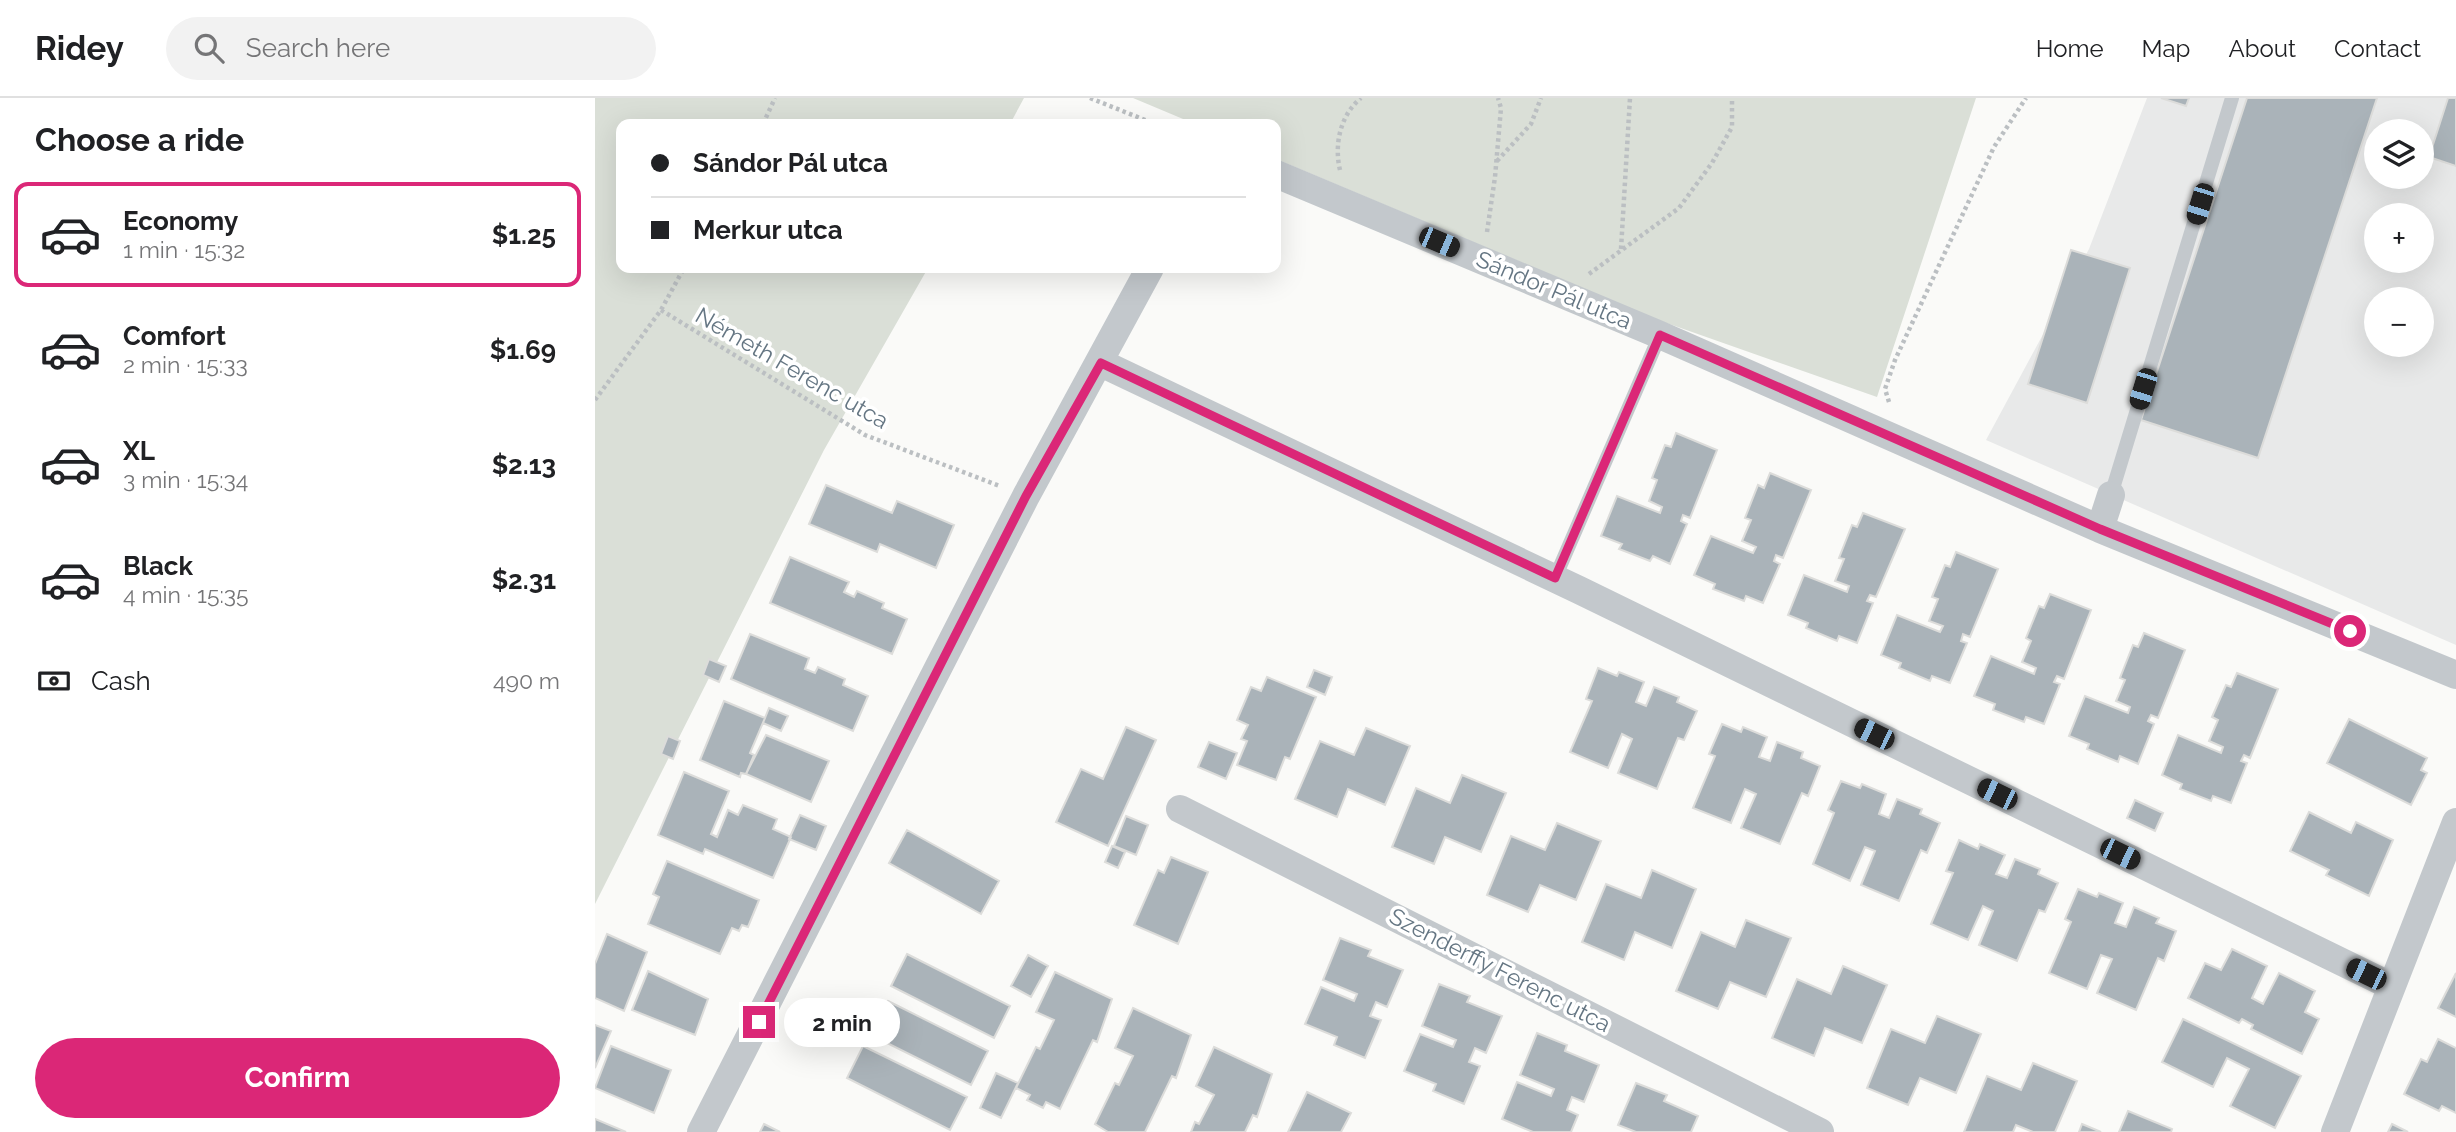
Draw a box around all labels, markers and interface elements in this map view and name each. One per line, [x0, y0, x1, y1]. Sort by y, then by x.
search box [166, 17, 656, 80]
text: Ridey [35, 29, 124, 68]
icon: search [190, 29, 228, 67]
text: Search here [246, 33, 390, 63]
text: Home [2036, 34, 2104, 63]
text: Map [2142, 34, 2190, 63]
text: About [2228, 34, 2296, 63]
text: Contact [2334, 34, 2421, 63]
map controls [2364, 119, 2434, 357]
button: layers [2364, 119, 2434, 189]
text: Choose a ride [35, 121, 244, 158]
text: Sándor Pál utca [693, 148, 888, 178]
car [2184, 181, 2217, 227]
icon: car [39, 203, 102, 266]
button: + [2364, 203, 2434, 273]
text: Economy [123, 206, 238, 236]
text: Merkur utca [693, 215, 843, 245]
text: $1.25 [492, 220, 556, 250]
car [1416, 224, 1463, 260]
text: 1 min · 15:32 [123, 236, 245, 263]
street label: Sándor Pál utca [1473, 245, 1636, 334]
button: − [2364, 287, 2434, 357]
street label: Németh Ferenc utca [691, 301, 894, 434]
icon: car [39, 318, 102, 381]
text: Comfort [123, 321, 226, 351]
text: $1.69 [490, 335, 556, 365]
text: 2 min · 15:33 [123, 351, 248, 378]
car [2127, 366, 2160, 412]
icon: car [39, 433, 102, 496]
text: XL [123, 436, 155, 466]
text: $2.13 [492, 450, 556, 480]
text: 3 min · 15:34 [123, 466, 248, 493]
icon: car [39, 548, 102, 611]
text: Black [123, 551, 193, 581]
text: $2.31 [492, 565, 556, 595]
text: 4 min · 15:35 [123, 581, 249, 608]
route start [2334, 615, 2366, 647]
icon: cash [35, 662, 73, 700]
text: Cash [91, 666, 151, 696]
text: 490 m [493, 667, 560, 694]
car [1851, 715, 1898, 753]
car [1974, 775, 2021, 813]
car [2097, 835, 2144, 873]
street label: Szenderffy Ferenc utca [1385, 902, 1615, 1037]
car [2343, 955, 2390, 993]
callout: 2 min [783, 998, 899, 1046]
route end [743, 1006, 775, 1038]
text: 2 min [812, 1009, 872, 1036]
button: Confirm [35, 1038, 560, 1118]

